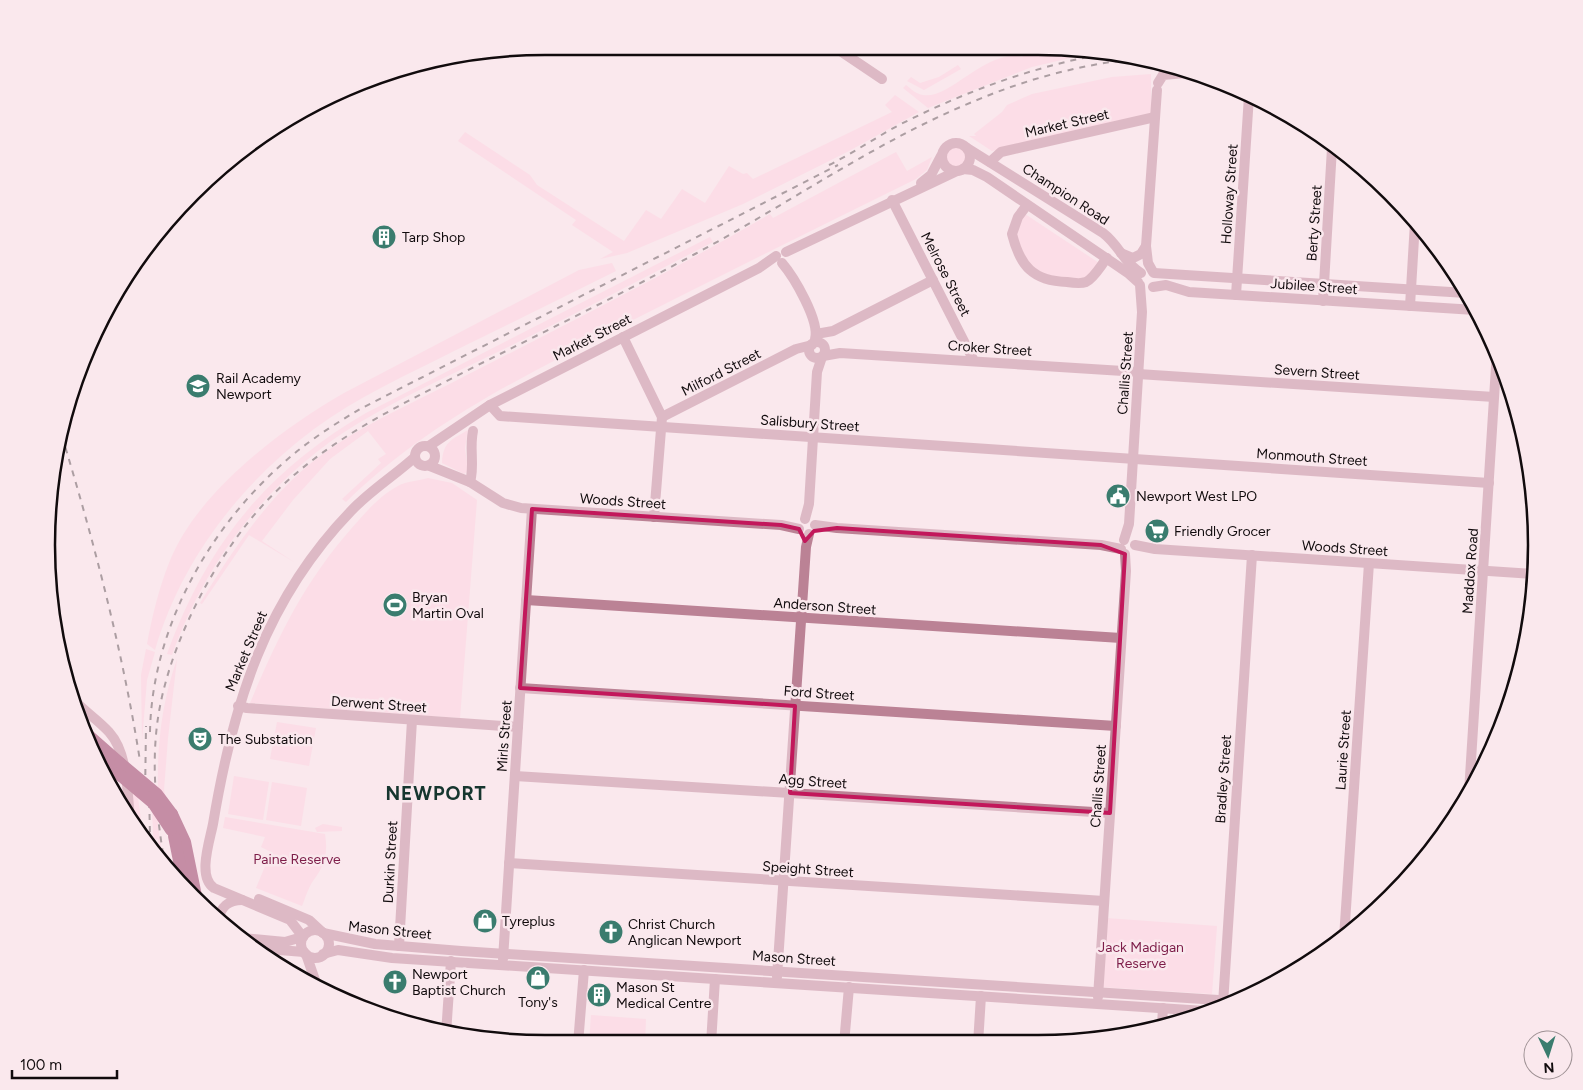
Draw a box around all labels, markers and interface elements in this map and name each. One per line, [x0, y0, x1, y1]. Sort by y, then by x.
street label: Market Street [1023, 106, 1111, 141]
street label: Holloway Street [1218, 143, 1241, 245]
street label: Champion Road [1019, 160, 1112, 229]
street label: Berty Street [1303, 184, 1326, 262]
building icon: Tarp Shop [371, 224, 397, 250]
place label: Tarp Shop [402, 229, 465, 246]
street label: Melrose Street [917, 229, 974, 319]
street label: Jubilee Street [1270, 275, 1358, 298]
street label: Market Street [550, 310, 634, 365]
street label: Challis Street [1114, 331, 1137, 415]
street label: Croker Street [947, 337, 1033, 360]
street label: Milford Street [679, 345, 764, 400]
street label: Severn Street [1273, 361, 1360, 384]
place label: Rail Academy Newport [216, 370, 301, 403]
school or university icon: Rail Academy Newport [185, 373, 211, 399]
street label: Salisbury Street [760, 412, 860, 435]
street label: Monmouth Street [1256, 445, 1368, 470]
public building icon: Newport West LPO [1105, 483, 1131, 509]
place label: Newport West LPO [1136, 488, 1257, 505]
street label: Woods Street [579, 490, 667, 513]
supermarket icon: Friendly Grocer [1144, 518, 1170, 544]
place label: Friendly Grocer [1174, 523, 1271, 540]
street label: Maddox Road [1459, 528, 1482, 614]
street label: Woods Street [1301, 537, 1389, 560]
place label: Bryan Martin Oval [412, 589, 484, 622]
sports icon: Bryan Martin Oval [382, 592, 408, 618]
street label: Anderson Street [773, 594, 877, 619]
street label: Market Street [222, 608, 271, 694]
street label: Ford Street [783, 683, 855, 704]
street label: Derwent Street [330, 693, 428, 716]
street label: Mirls Street [494, 699, 515, 773]
street label: Laurie Street [1332, 709, 1355, 791]
theatre icon: The Substation [187, 726, 213, 752]
place label: The Substation [218, 731, 313, 748]
street label: Bradley Street [1212, 734, 1235, 824]
street label: Challis Street [1087, 744, 1110, 828]
street label: Agg Street [778, 771, 848, 792]
district label: NEWPORT [385, 782, 487, 805]
street label: Durkin Street [380, 820, 401, 904]
park label: Paine Reserve [253, 851, 341, 868]
street label: Speight Street [762, 858, 854, 881]
shop icon: Tyreplus [472, 908, 498, 934]
place label: Tyreplus [502, 913, 555, 930]
place label: Christ Church Anglican Newport [628, 916, 742, 949]
street label: Mason Street [347, 918, 433, 943]
church icon: Christ Church Anglican Newport [598, 919, 624, 945]
park label: Jack Madigan Reserve [1098, 939, 1184, 972]
street label: Mason Street [751, 947, 837, 970]
shop icon: Tony's [525, 965, 551, 991]
place label: Newport Baptist Church [412, 966, 506, 999]
church icon: Newport Baptist Church [382, 969, 408, 995]
place label: Mason St Medical Centre [616, 979, 712, 1012]
building icon: Mason St Medical Centre [586, 982, 612, 1008]
place label: Tony's [518, 994, 558, 1011]
north arrow [1523, 1030, 1573, 1080]
scale bar [12, 1048, 118, 1080]
text: 100 m [20, 1056, 62, 1074]
text: N [1543, 1059, 1555, 1076]

